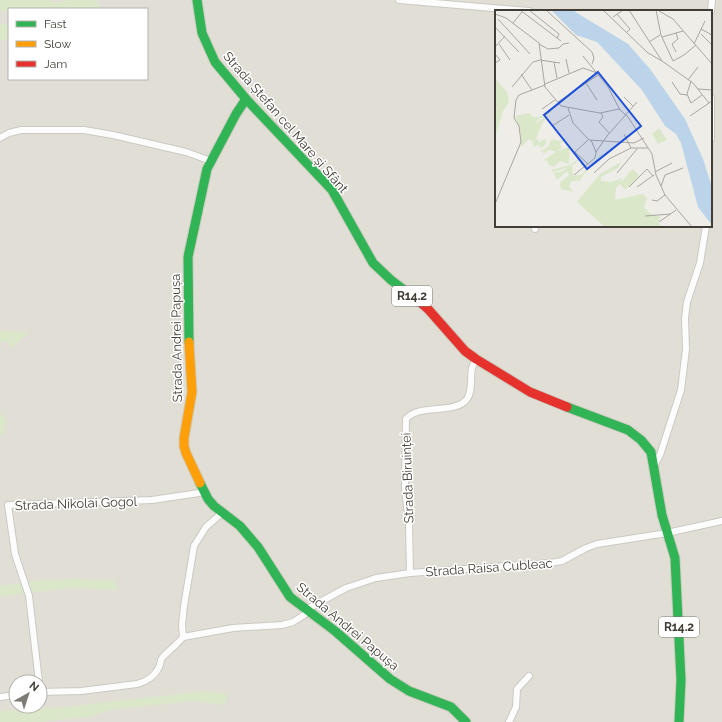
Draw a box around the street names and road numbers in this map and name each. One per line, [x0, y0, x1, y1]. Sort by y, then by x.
street label: Strada Ștefan cel Mare și Sfânt [220, 49, 352, 197]
street label: Strada Andrei Papușa [168, 274, 185, 402]
road number: R14.2 [392, 286, 432, 306]
street label: Strada Biruinței [398, 432, 417, 524]
street label: Strada Nikolai Gogol [15, 494, 138, 513]
street label: Strada Raisa Cubleac [425, 556, 553, 579]
street label: Strada Andrei Papușa [294, 579, 402, 673]
road number: R14.2 [659, 617, 699, 637]

